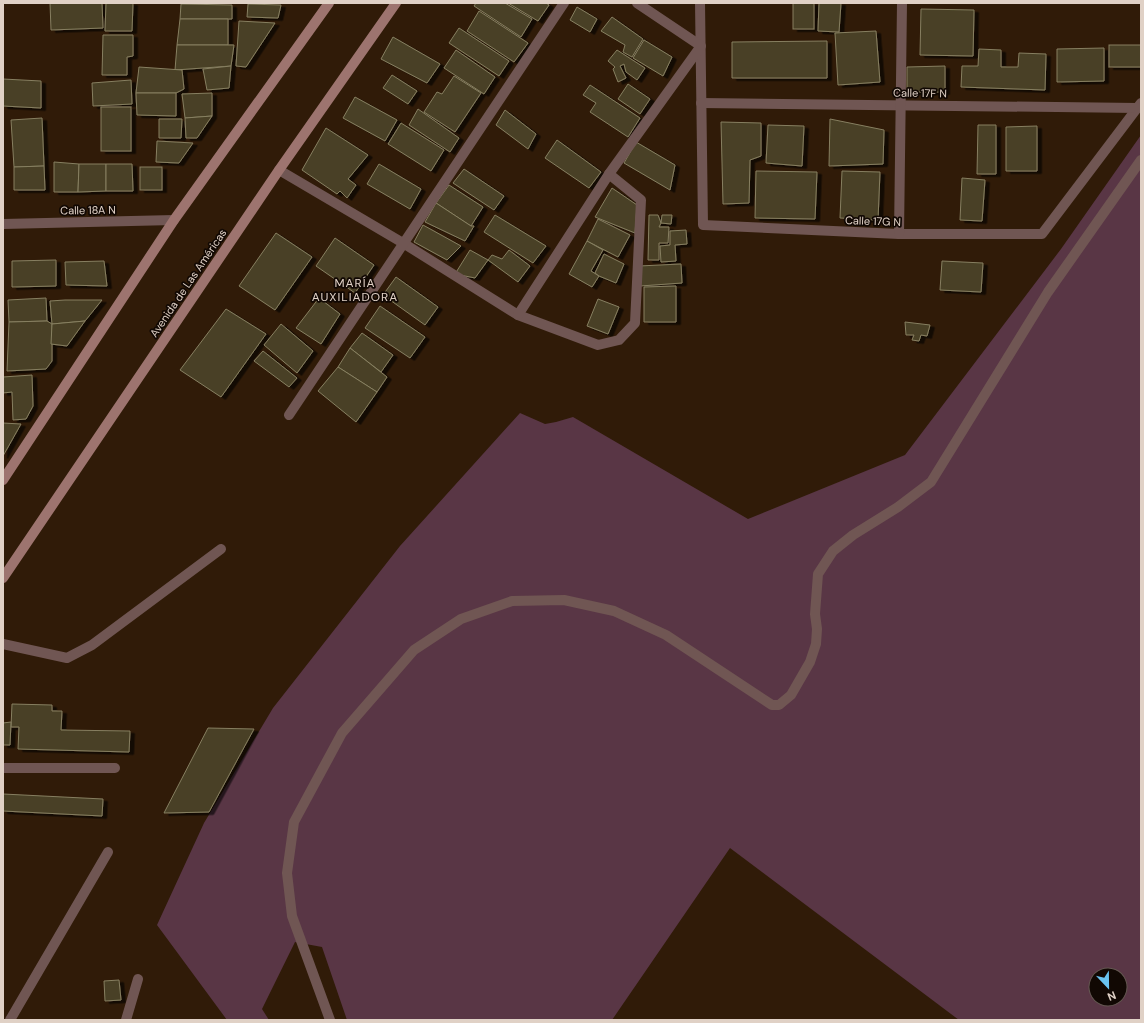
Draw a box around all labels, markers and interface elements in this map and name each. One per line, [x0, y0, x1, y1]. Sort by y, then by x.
street label: Calle 17F N [893, 86, 947, 100]
street label: Calle 18A N [60, 203, 116, 217]
street label: Calle 17G N [845, 213, 901, 229]
street label: Avenida de Las Américas [147, 226, 229, 340]
district label: MARÍA AUXILIADORA [312, 275, 398, 305]
north arrow [1088, 967, 1128, 1007]
text: N [1105, 988, 1118, 1004]

